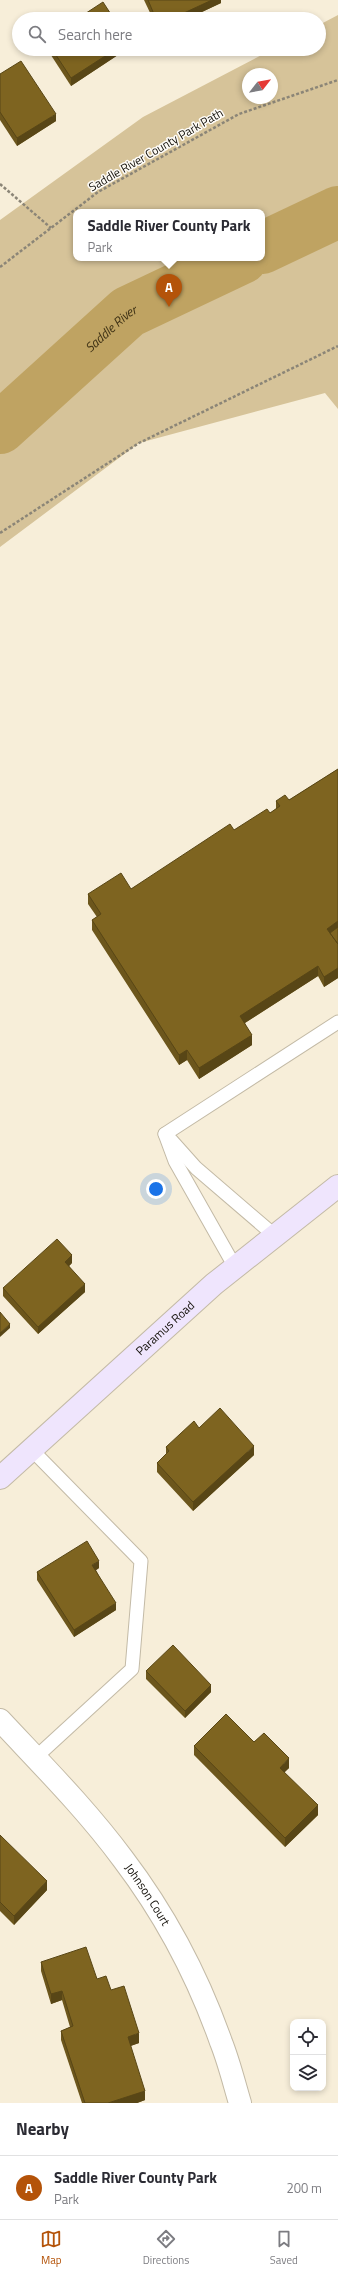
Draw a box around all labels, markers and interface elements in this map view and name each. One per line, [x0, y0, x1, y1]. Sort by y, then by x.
search box [12, 12, 326, 56]
icon: search [26, 23, 48, 45]
text: Search here [58, 23, 132, 46]
north arrow [242, 68, 278, 104]
street label: Saddle River County Park Path [85, 103, 227, 196]
popup [73, 209, 265, 261]
text: Saddle River County Park [88, 214, 250, 237]
text: Park [88, 237, 112, 257]
pin: A [156, 274, 182, 307]
water label: Saddle River [80, 299, 141, 357]
your location [146, 1179, 166, 1199]
street label: Paramus Road [131, 1296, 199, 1360]
street label: Johnson Court [120, 1859, 176, 1930]
map controls [290, 2019, 326, 2091]
button: locate [290, 2019, 326, 2055]
button: layers [290, 2055, 326, 2091]
text: Nearby [16, 2116, 69, 2142]
text: Saddle River County Park [54, 2166, 217, 2189]
text: A [25, 2178, 33, 2198]
text: 200 m [286, 2178, 322, 2198]
text: Park [54, 2189, 79, 2209]
tab: Map [40, 2228, 62, 2268]
tab: Directions [143, 2228, 189, 2268]
tab: Saved [270, 2228, 298, 2268]

